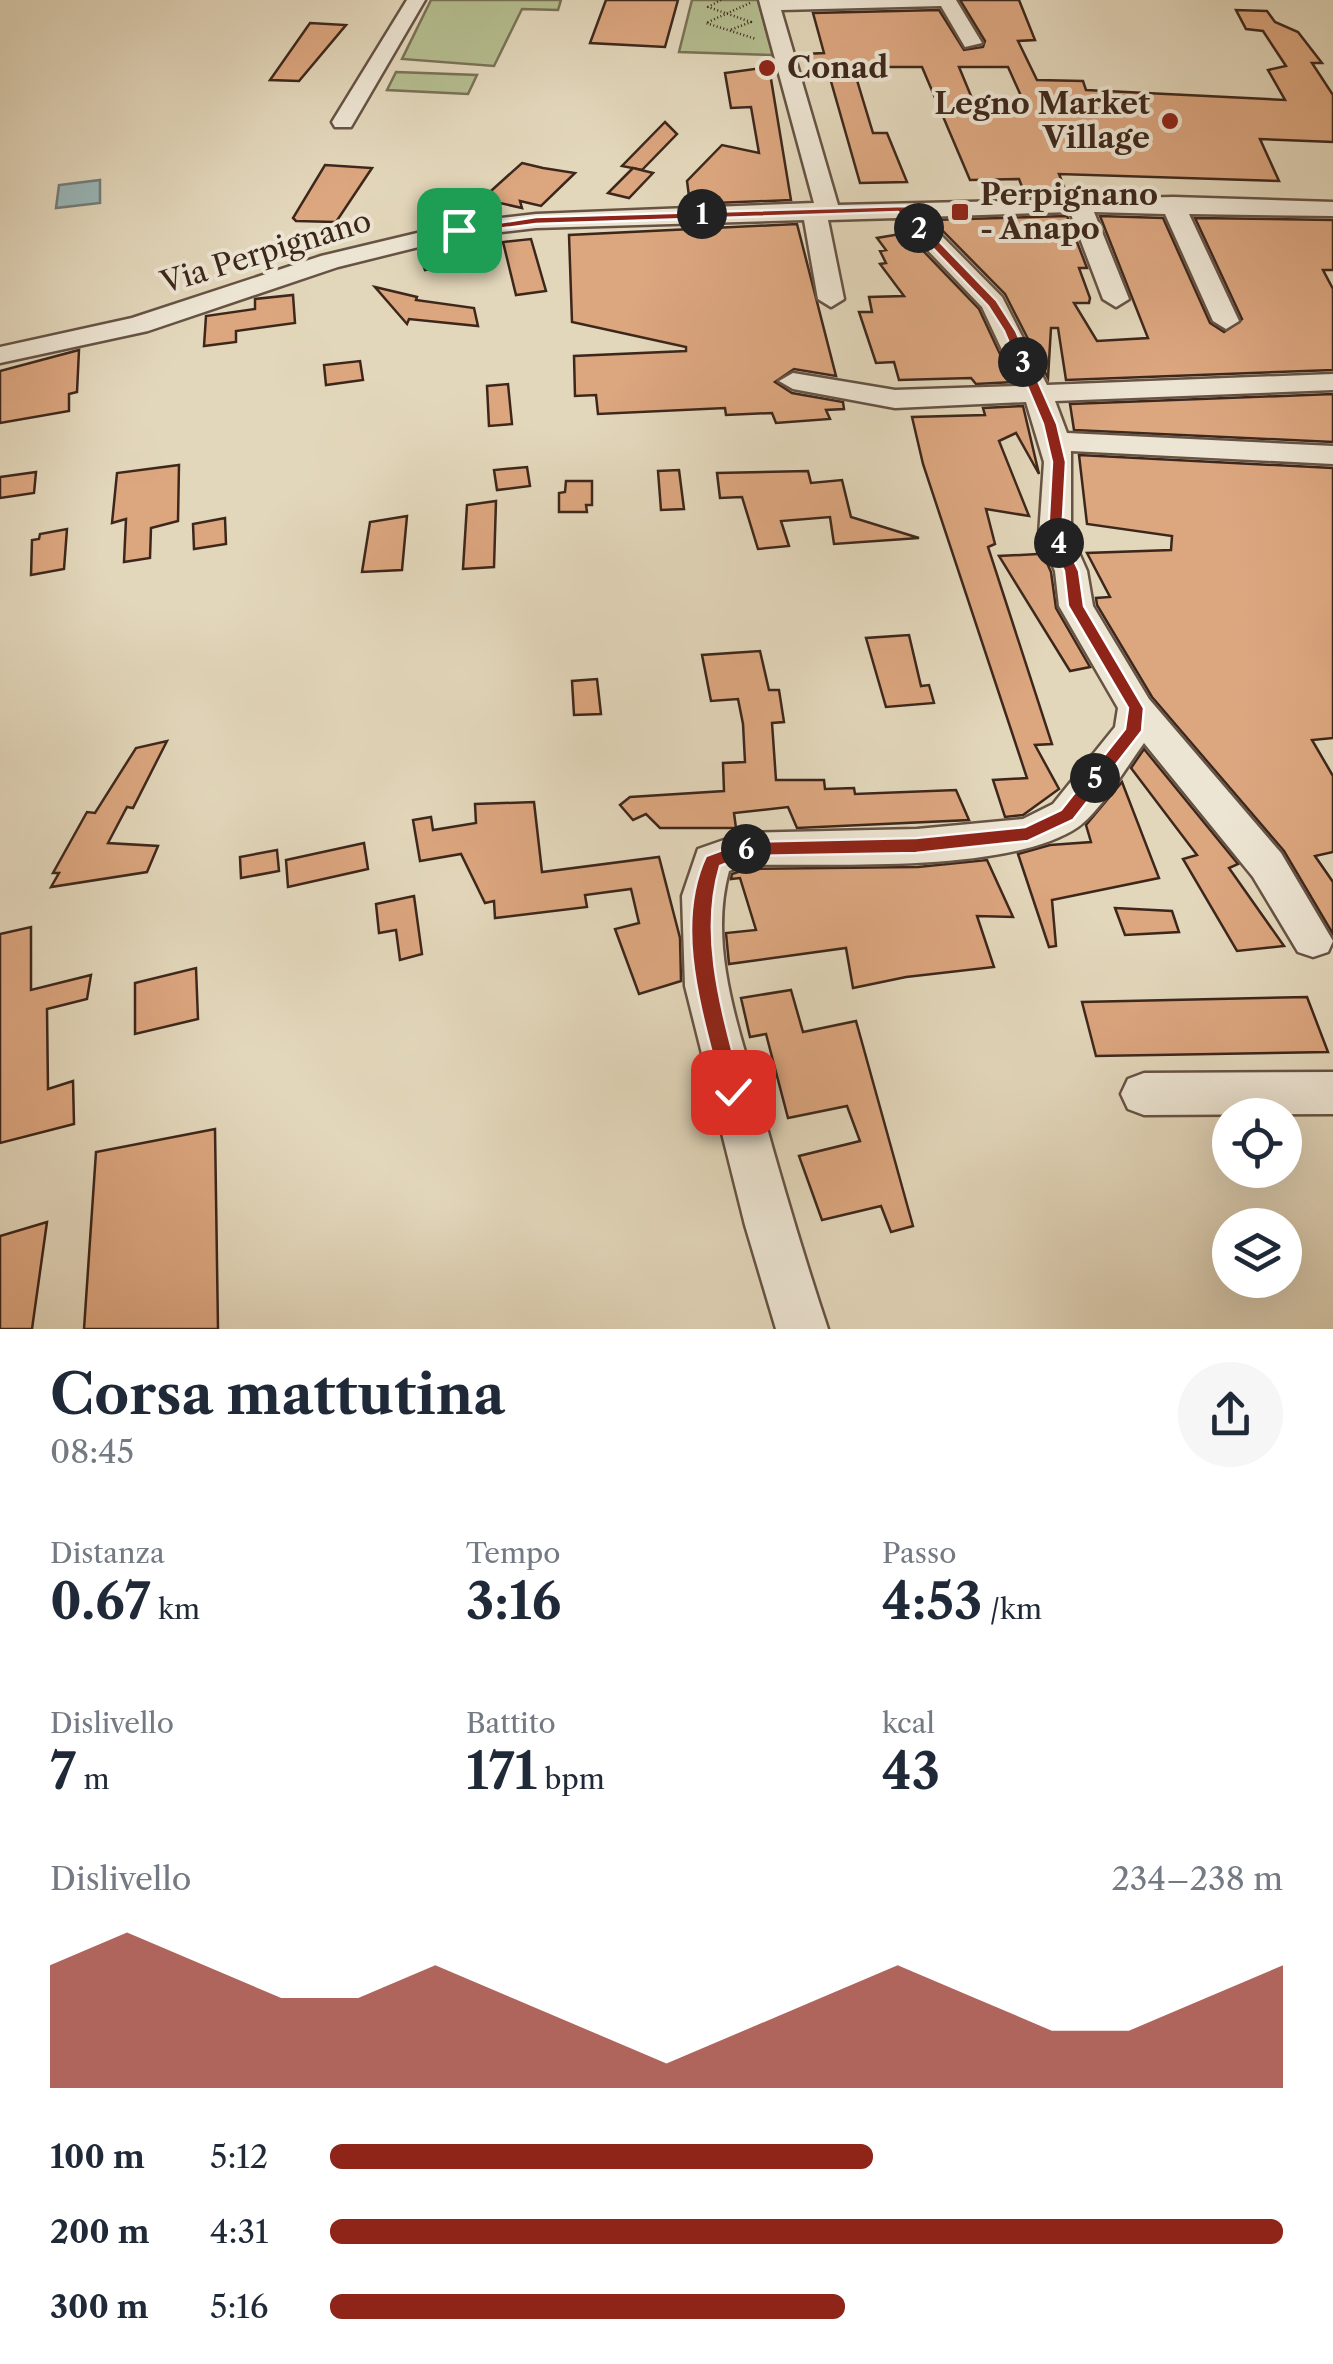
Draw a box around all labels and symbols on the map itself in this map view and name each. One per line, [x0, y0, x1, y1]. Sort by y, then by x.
place label: Conad [787, 49, 888, 86]
marker: Conad [756, 57, 778, 79]
place label: Legno Market Village [934, 85, 1150, 156]
marker: Legno Market Village [1159, 110, 1181, 132]
place label: Perpignano - Anapo [980, 176, 1158, 247]
pin [417, 188, 502, 273]
pin: 1 [677, 189, 727, 239]
marker: Perpignano - Anapo [949, 201, 971, 223]
street label: Via Perpignano [155, 202, 375, 301]
pin: 2 [894, 203, 944, 253]
pin: 3 [998, 337, 1048, 387]
pin: 4 [1034, 518, 1084, 568]
pin: 5 [1070, 753, 1120, 803]
pin: 6 [721, 824, 771, 874]
pin [691, 1050, 776, 1135]

